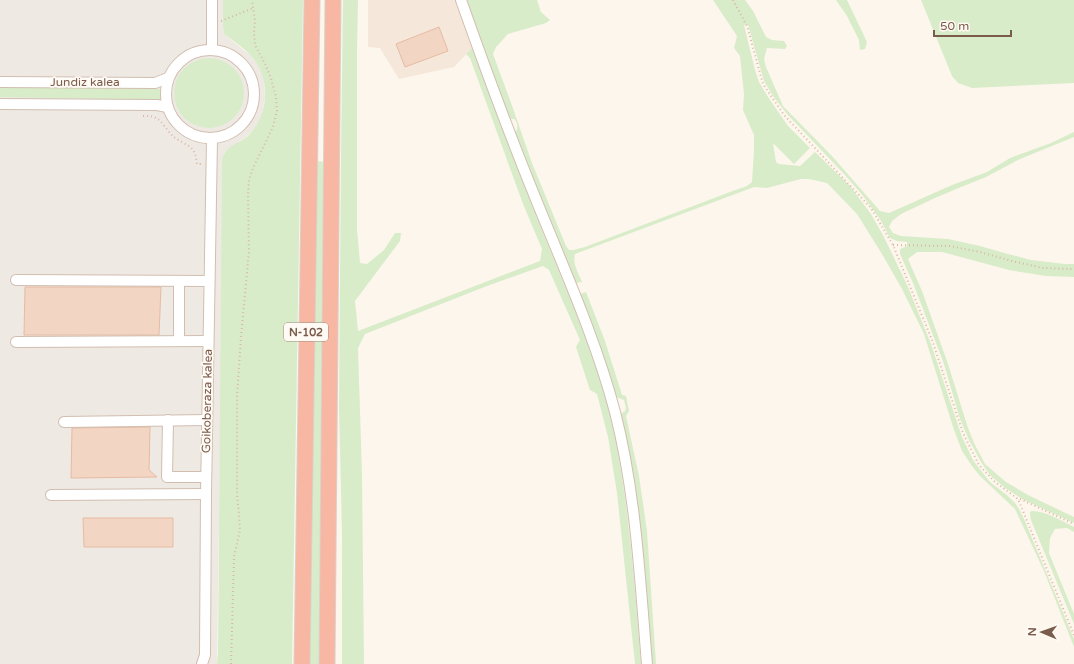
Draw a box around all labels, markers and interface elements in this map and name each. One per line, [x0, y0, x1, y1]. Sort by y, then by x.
scale bar [934, 12, 1011, 38]
text: 50 m [940, 19, 969, 33]
street label: Jundiz kalea [50, 75, 120, 89]
road number: N-102 [284, 323, 328, 341]
street label: Goikoberaza kalea [199, 349, 215, 453]
north arrow [1022, 612, 1062, 652]
text: N [1026, 627, 1039, 636]

